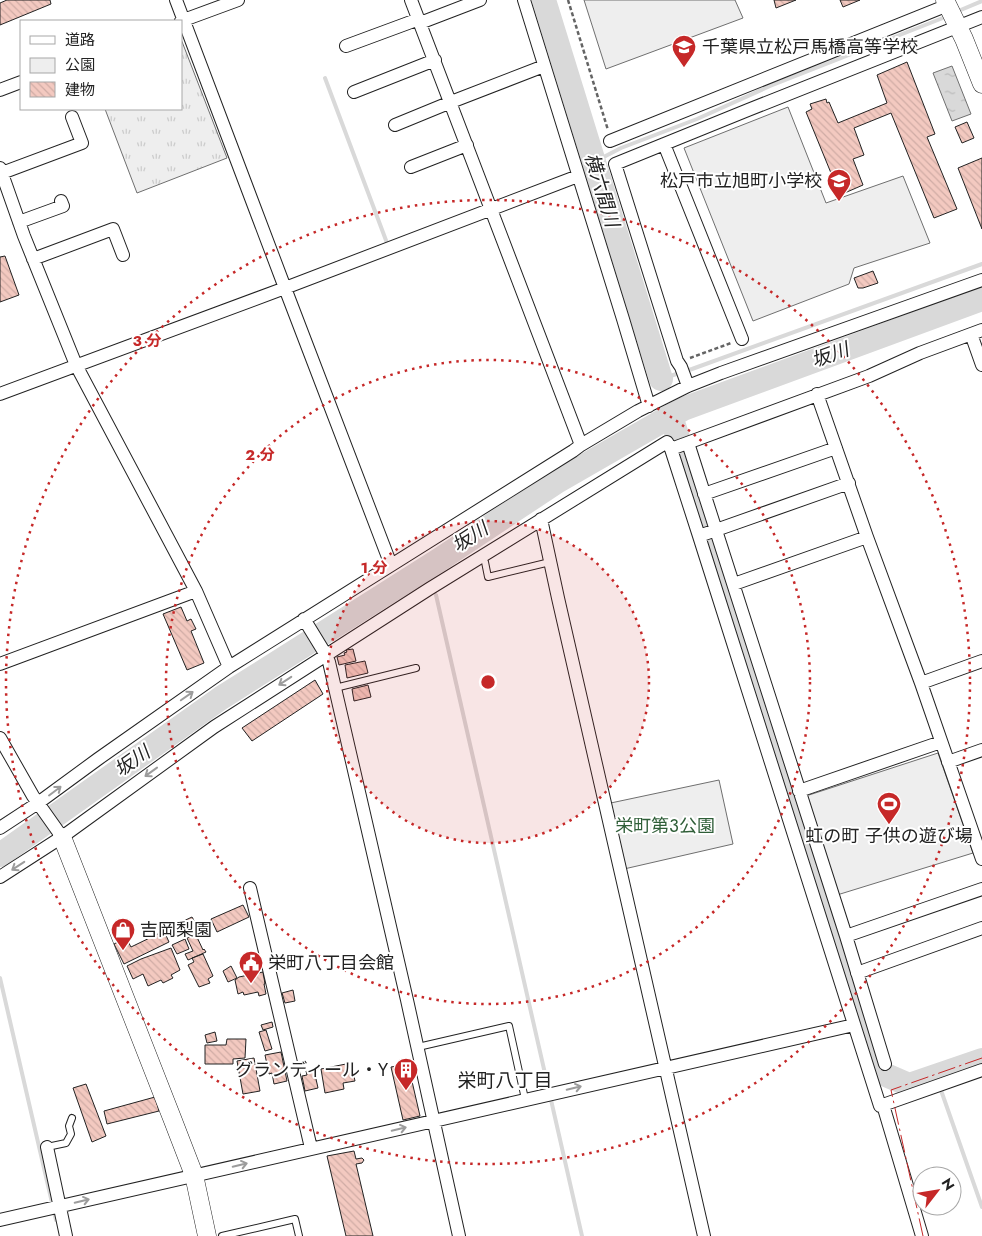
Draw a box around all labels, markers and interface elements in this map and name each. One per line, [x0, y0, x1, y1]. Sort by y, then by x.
legend [20, 20, 182, 110]
text: 道路 [65, 29, 95, 51]
school or university icon: 千葉県立松戸馬橋高等学校 [671, 34, 697, 68]
place label: 千葉県立松戸馬橋高等学校 [702, 34, 918, 60]
text: 公園 [65, 54, 95, 76]
text: 建物 [65, 79, 95, 101]
water label: 横六間川 [578, 150, 627, 232]
place label: 松戸市立旭町小学校 [660, 168, 822, 194]
school or university icon: 松戸市立旭町小学校 [826, 168, 852, 202]
text: 3 分 [133, 330, 161, 352]
water label: 坂川 [808, 335, 854, 374]
text: 2 分 [245, 444, 275, 466]
water label: 坂川 [447, 514, 495, 559]
text: 1 分 [360, 557, 388, 579]
centre of rings [479, 673, 497, 691]
one-way arrow [279, 677, 293, 687]
one-way arrow [180, 691, 194, 701]
water label: 坂川 [109, 738, 157, 783]
one-way arrow [145, 767, 158, 778]
one-way arrow [48, 785, 61, 796]
sports icon: 虹の町 子供の遊び場 [876, 791, 902, 825]
park label: 栄町第3公園 [615, 813, 715, 839]
place label: 虹の町 子供の遊び場 [805, 823, 973, 849]
one-way arrow [11, 860, 25, 871]
shop icon: 吉岡梨園 [110, 917, 136, 951]
place label: 吉岡梨園 [140, 917, 212, 943]
public building icon: 栄町八丁目会館 [238, 950, 264, 984]
place label: 栄町八丁目会館 [268, 950, 394, 976]
place label: グランディール・Y [235, 1057, 389, 1083]
building icon: グランディール・Y [393, 1057, 419, 1091]
district label: 栄町八丁目 [457, 1067, 553, 1094]
one-way arrow [565, 1083, 581, 1092]
one-way arrow [390, 1124, 406, 1133]
one-way arrow [232, 1160, 248, 1169]
north arrow [912, 1166, 962, 1216]
text: N [937, 1174, 960, 1194]
one-way arrow [73, 1196, 89, 1205]

